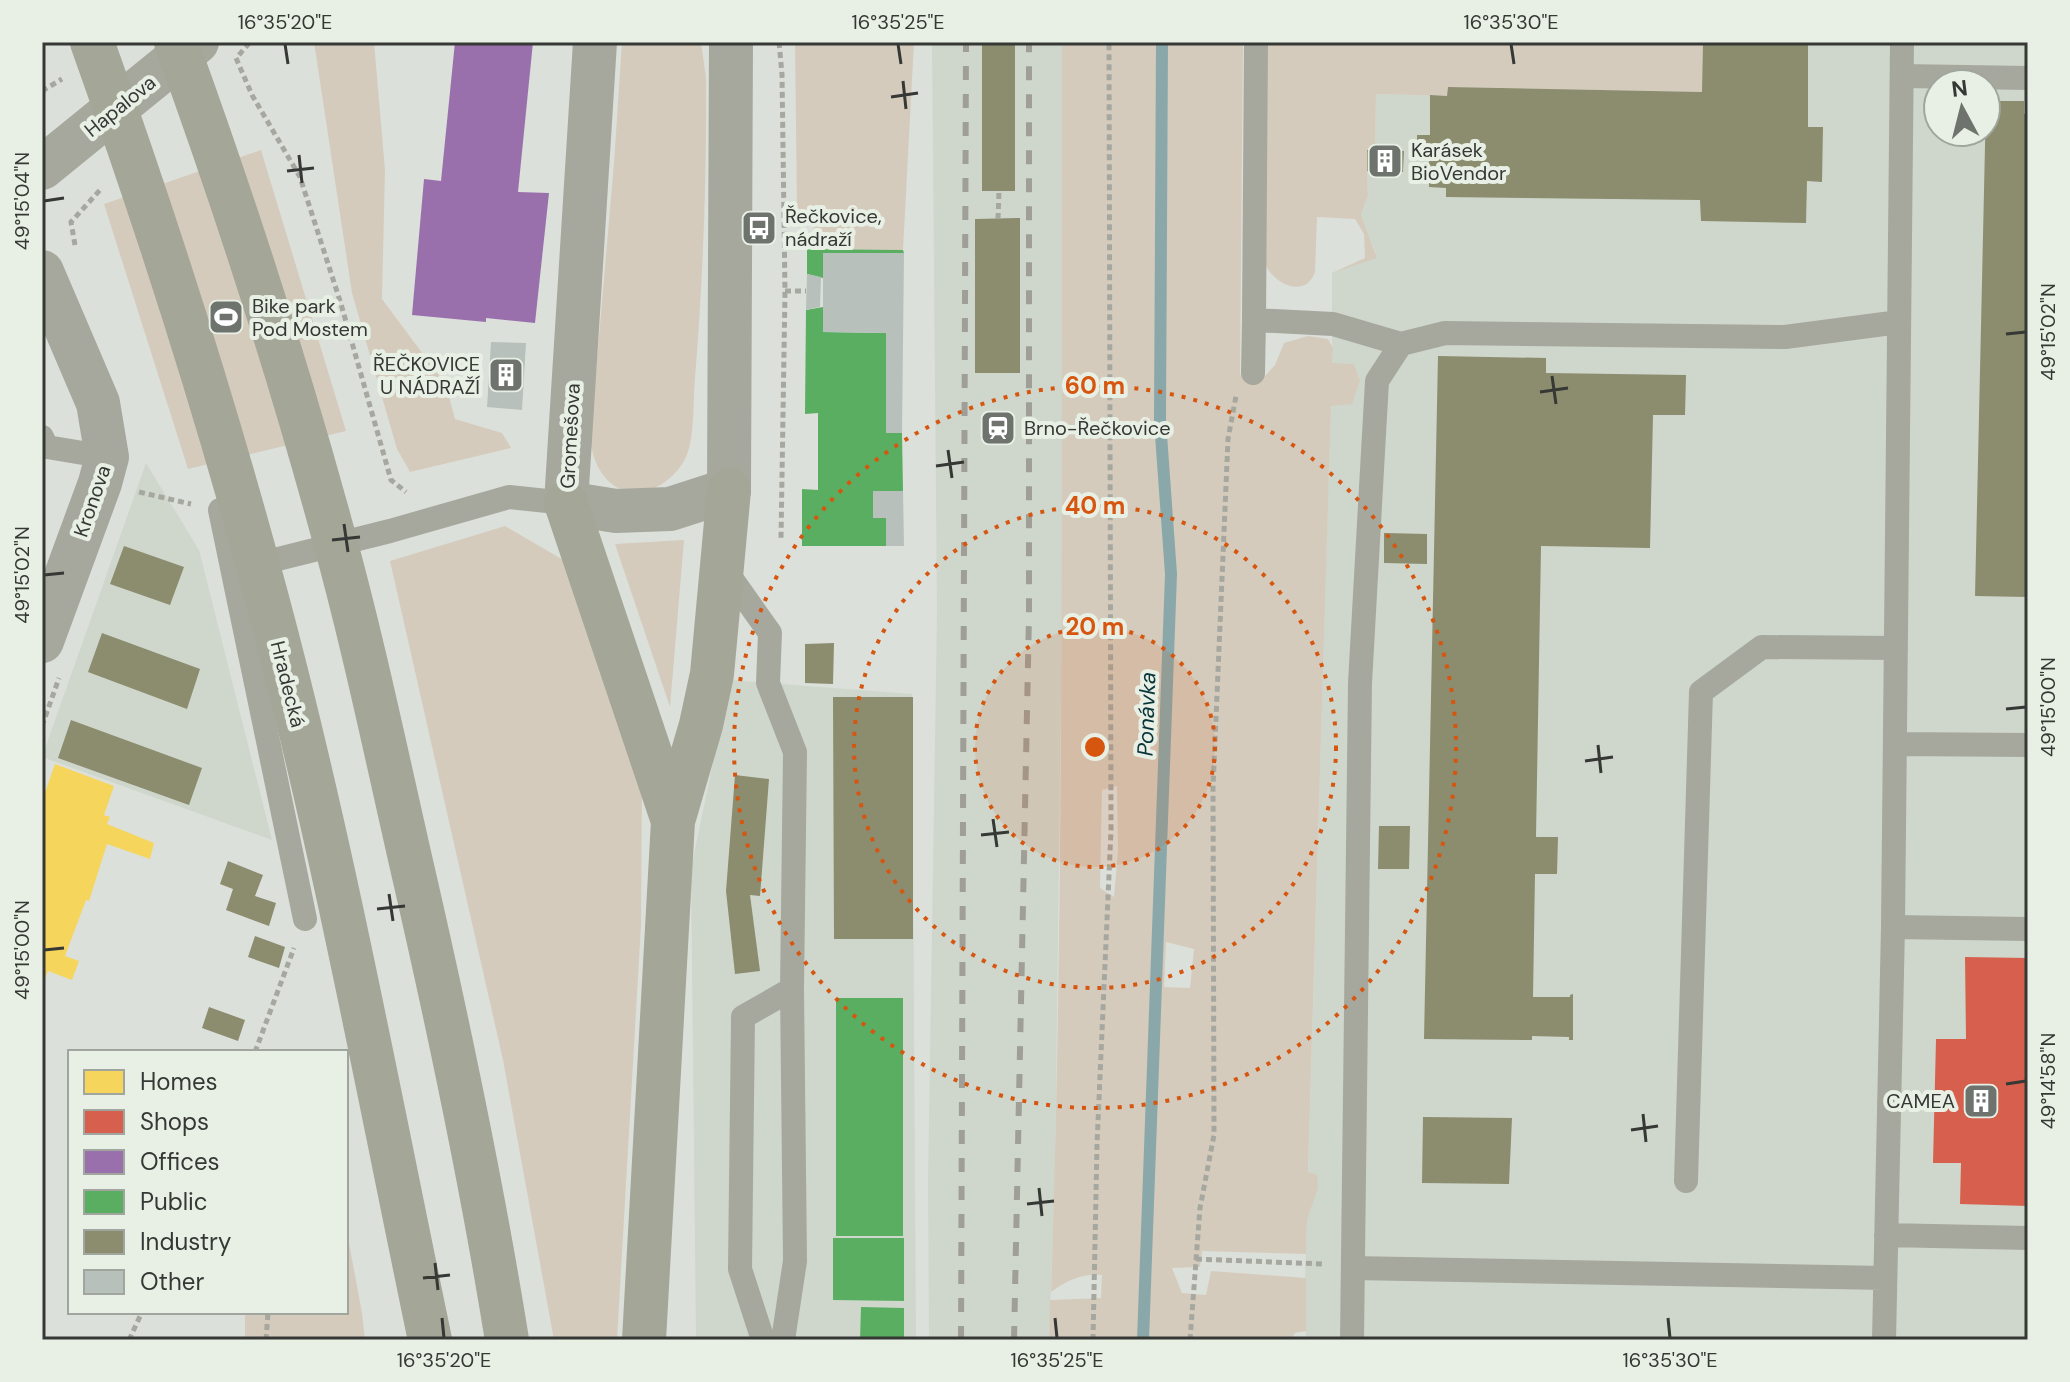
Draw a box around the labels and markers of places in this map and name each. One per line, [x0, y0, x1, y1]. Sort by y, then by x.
place label: Karásek BioVendor [1411, 137, 1506, 186]
building icon: Karásek BioVendor [1366, 142, 1404, 180]
place label: Řečkovice, nádraží [785, 203, 882, 252]
bus stop icon: Řečkovice, nádraží [740, 209, 778, 247]
place label: Bike park Pod Mostem [252, 293, 368, 342]
sports icon: Bike park Pod Mostem [207, 298, 245, 336]
place label: ŘEČKOVICE U NÁDRAŽÍ [373, 351, 480, 400]
building icon: ŘEČKOVICE U NÁDRAŽÍ [487, 356, 525, 394]
station icon: Brno-Řečkovice [979, 409, 1017, 447]
place label: Brno-Řečkovice [1024, 415, 1171, 441]
centre of rings [1081, 733, 1109, 761]
building icon: CAMEA [1962, 1082, 2000, 1120]
place label: CAMEA [1886, 1088, 1955, 1114]

